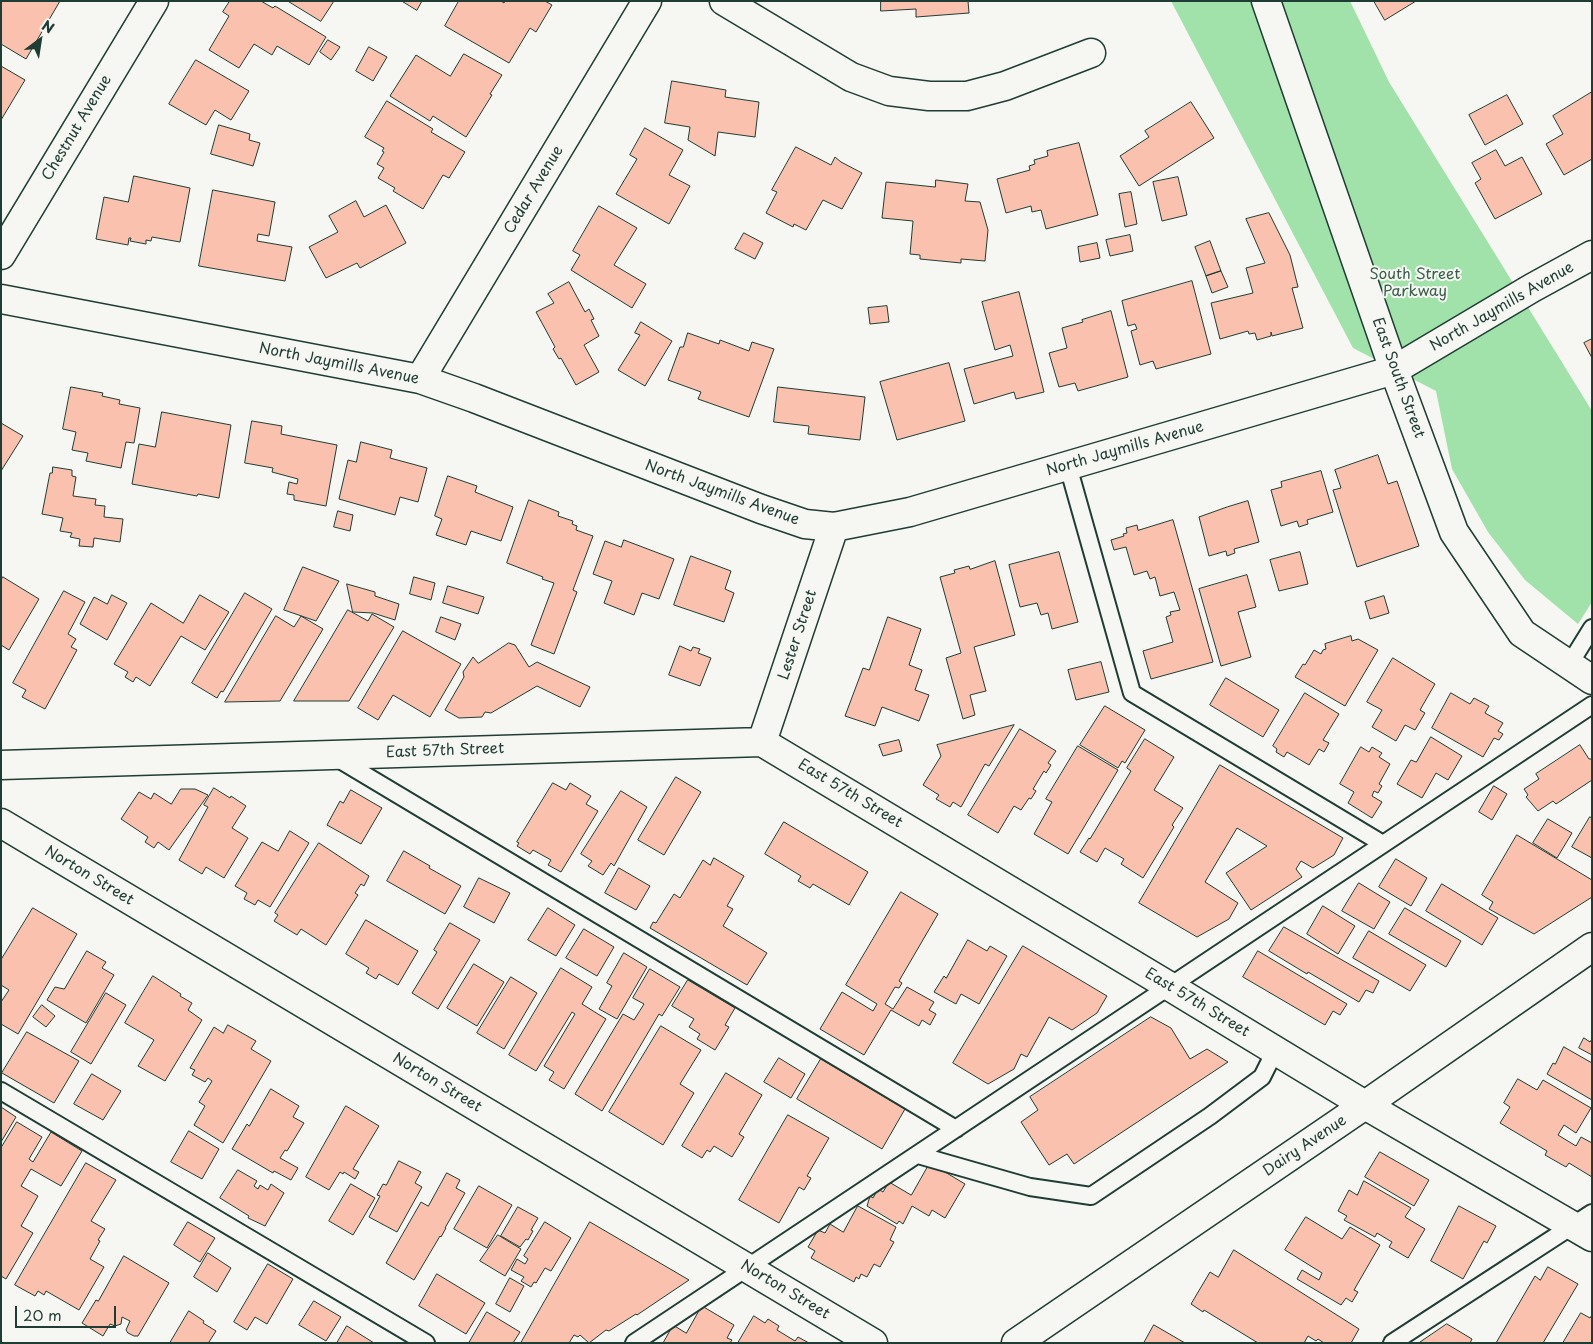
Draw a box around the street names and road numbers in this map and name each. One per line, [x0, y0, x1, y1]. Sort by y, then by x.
street label: Chestnut Avenue [38, 72, 116, 184]
street label: Cedar Avenue [501, 143, 567, 237]
street label: North Jaymills Avenue [1427, 259, 1577, 355]
street label: East South Street [1368, 315, 1428, 441]
street label: North Jaymills Avenue [257, 340, 421, 388]
street label: North Jaymills Avenue [1044, 418, 1206, 480]
street label: North Jaymills Avenue [642, 457, 802, 529]
street label: Lester Street [775, 588, 821, 682]
street label: East 57th Street [385, 740, 505, 762]
street label: East 57th Street [795, 756, 905, 832]
street label: Norton Street [41, 842, 137, 910]
street label: East 57th Street [1142, 965, 1252, 1041]
street label: Norton Street [389, 1049, 485, 1117]
street label: Dairy Avenue [1260, 1112, 1350, 1180]
street label: Norton Street [737, 1256, 833, 1324]

